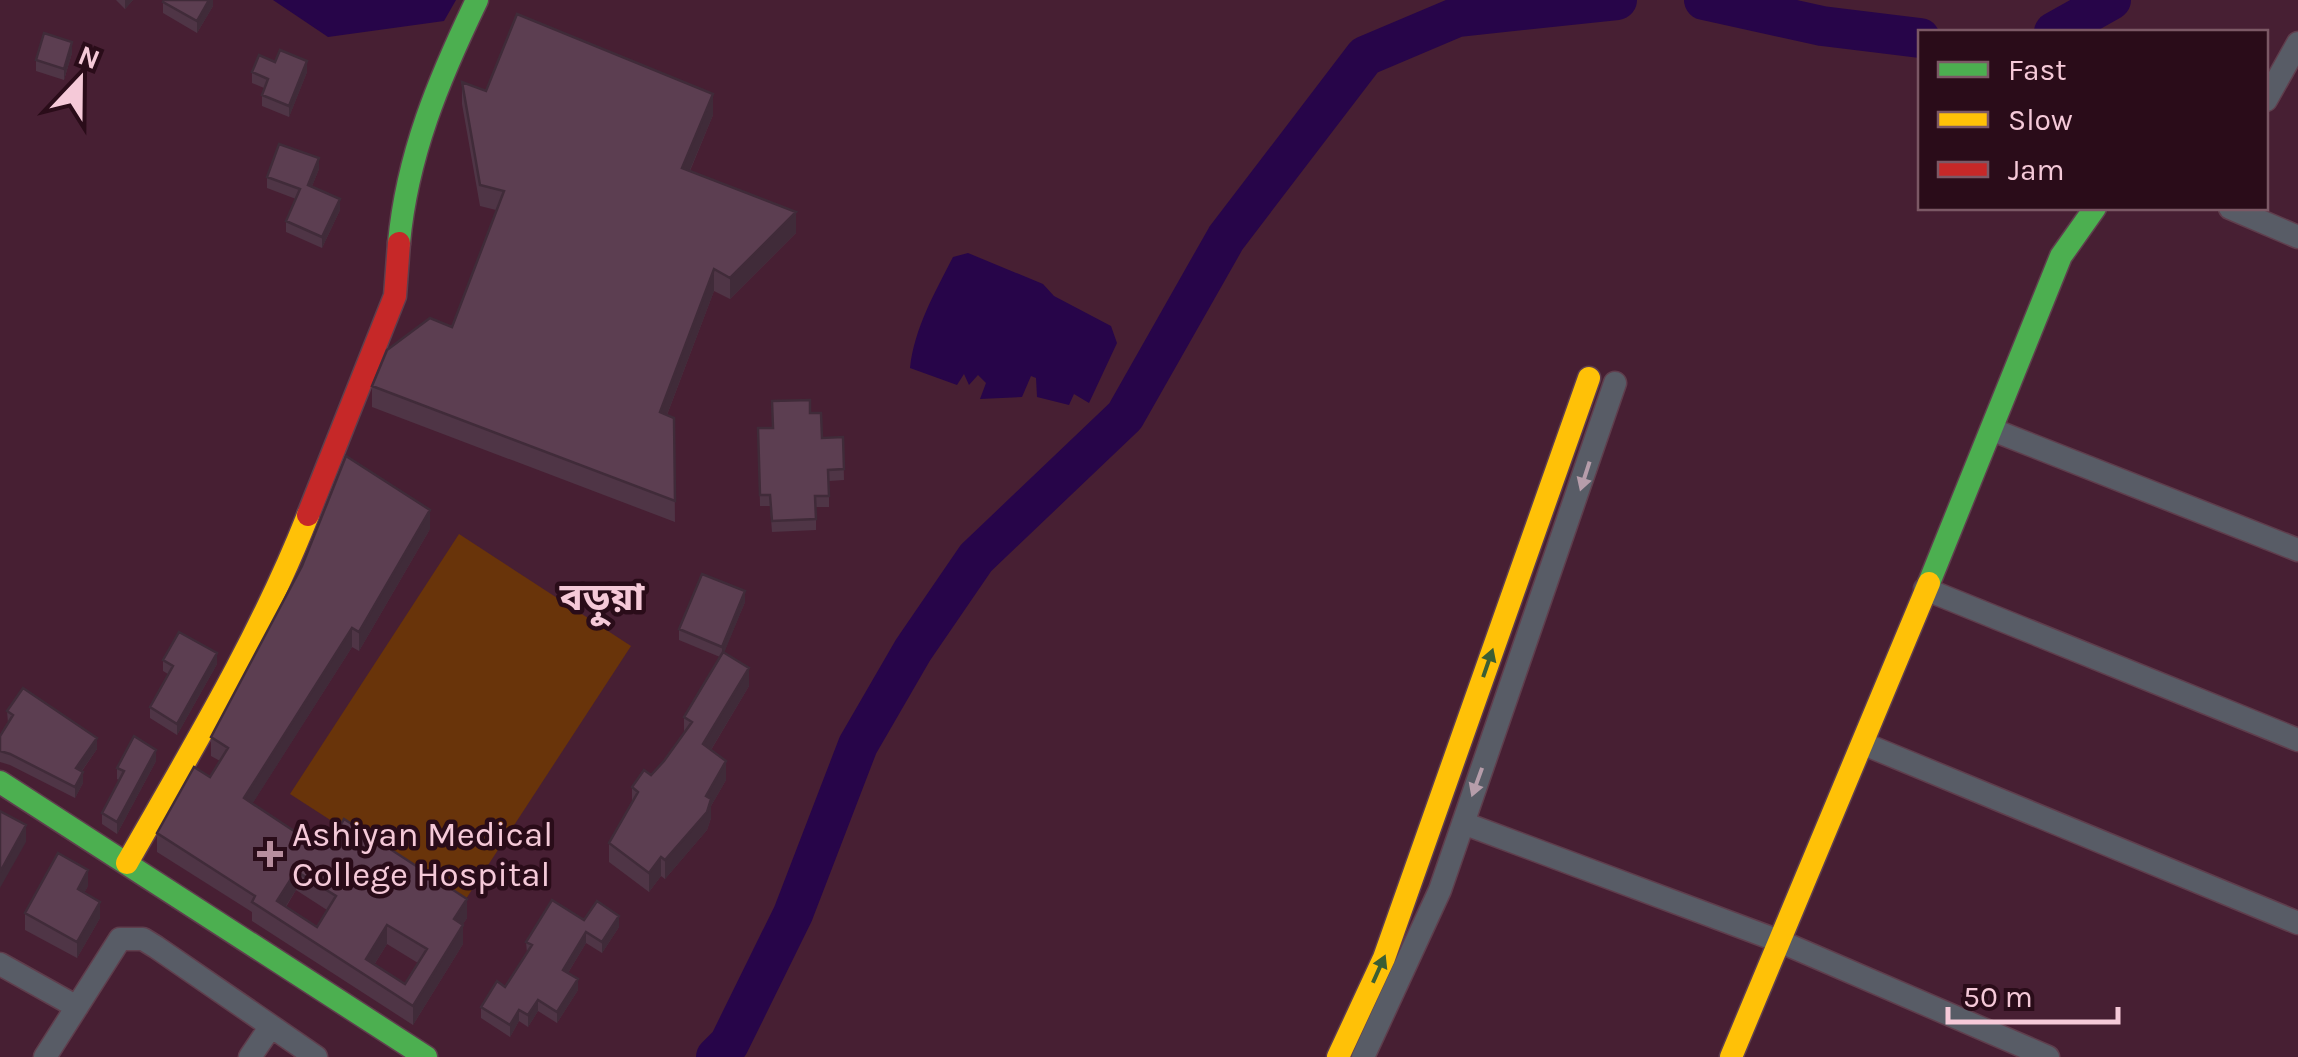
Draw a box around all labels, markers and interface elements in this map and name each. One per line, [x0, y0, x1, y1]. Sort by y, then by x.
north arrow [30, 30, 130, 130]
legend [1918, 30, 2268, 210]
text: N [74, 38, 105, 76]
text: Fast [2008, 52, 2067, 88]
text: Slow [2008, 102, 2073, 138]
text: Jam [2008, 152, 2065, 188]
one-way arrow [1577, 461, 1592, 491]
district label: বড়ুয়া [559, 575, 645, 627]
one-way arrow [1481, 647, 1496, 677]
one-way arrow [1469, 768, 1484, 798]
place label: Ashiyan Medical College Hospital [292, 814, 553, 895]
marker: Ashiyan Medical College Hospital [257, 841, 283, 867]
one-way arrow [1371, 954, 1387, 984]
scale bar [1948, 962, 2118, 1024]
text: 50 m [1963, 979, 2033, 1015]

